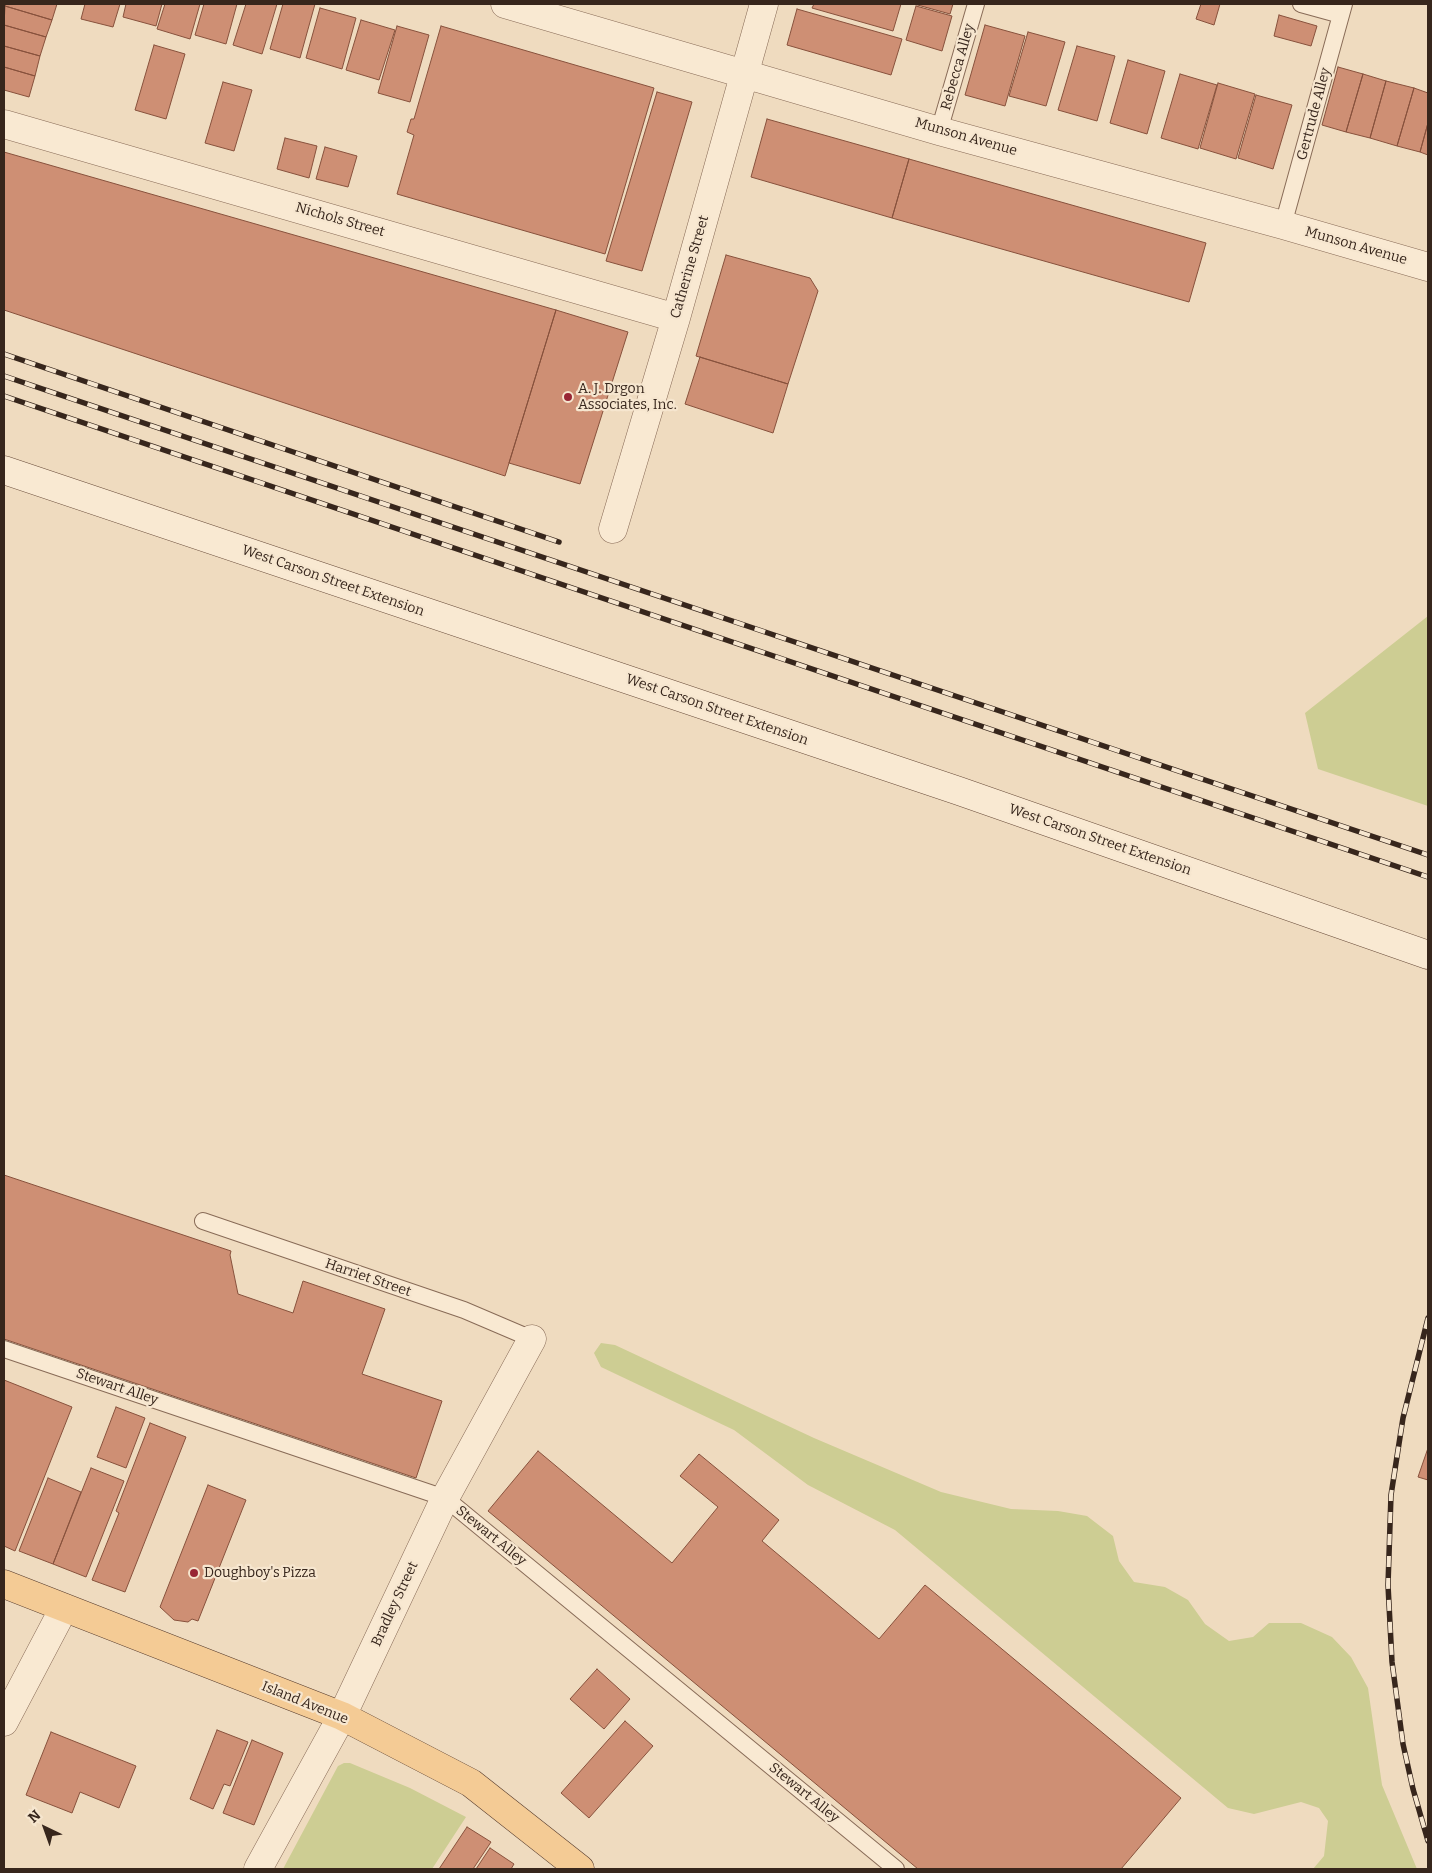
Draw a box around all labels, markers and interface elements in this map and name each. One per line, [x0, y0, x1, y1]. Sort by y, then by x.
street label: Rebecca Alley [938, 22, 978, 112]
street label: Gertrude Alley [1294, 66, 1334, 162]
street label: Munson Avenue [913, 114, 1019, 160]
street label: Nichols Street [293, 199, 387, 241]
street label: Catherine Street [667, 213, 713, 321]
street label: Munson Avenue [1303, 223, 1409, 269]
place label: A. J. Drgon Associates, Inc. [578, 381, 677, 414]
marker: A. J. Drgon Associates, Inc. [562, 391, 574, 403]
street label: West Carson Street Extension [240, 542, 426, 620]
street label: West Carson Street Extension [624, 671, 810, 749]
street label: West Carson Street Extension [1007, 801, 1193, 879]
street label: Harriet Street [323, 1255, 413, 1301]
street label: Stewart Alley [74, 1365, 160, 1409]
street label: Stewart Alley [452, 1503, 530, 1569]
street label: Bradley Street [368, 1559, 422, 1649]
place label: Doughboy's Pizza [204, 1565, 316, 1581]
marker: Doughboy's Pizza [188, 1567, 200, 1579]
street label: Island Avenue [259, 1678, 351, 1728]
street label: Stewart Alley [765, 1760, 843, 1826]
north arrow [20, 1803, 70, 1853]
text: N [25, 1807, 44, 1826]

